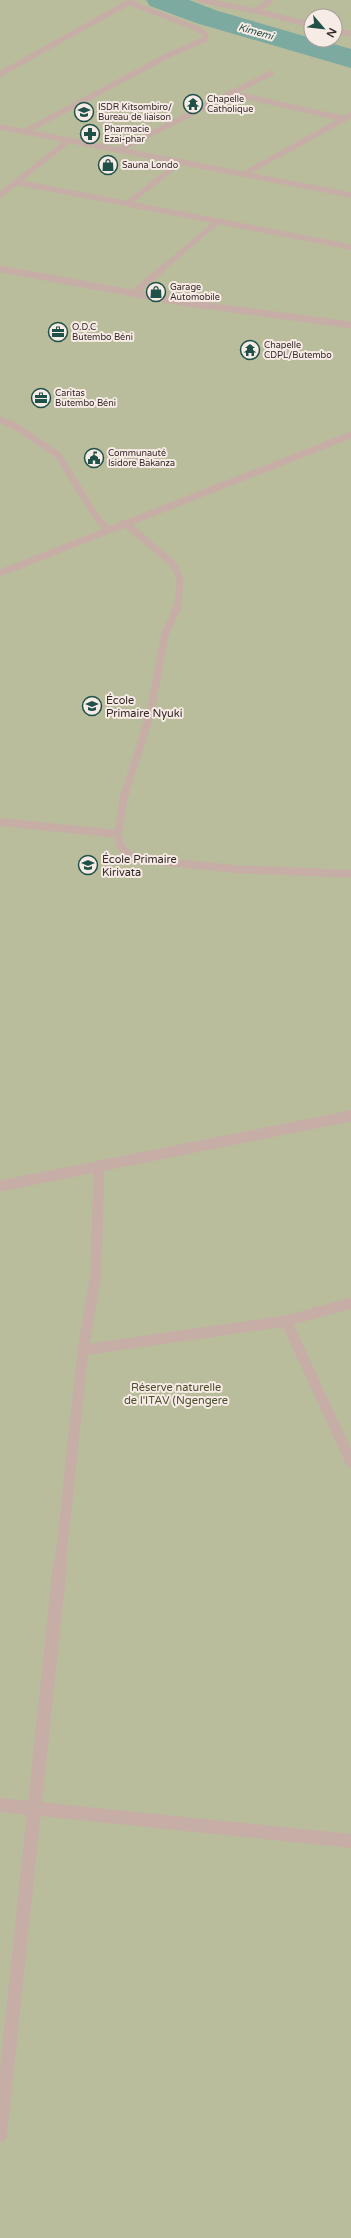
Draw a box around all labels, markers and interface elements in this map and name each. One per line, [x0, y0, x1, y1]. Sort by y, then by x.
north arrow [303, 8, 343, 48]
water label: Kimemi [237, 21, 276, 43]
text: N [324, 26, 339, 39]
temple icon: Chapelle Catholique [182, 93, 204, 115]
place label: Chapelle Catholique [207, 94, 253, 115]
school or university icon: ISDR Kitsombiro/ Bureau de liaison [73, 101, 95, 123]
place label: ISDR Kitsombiro/ Bureau de liaison [98, 102, 172, 123]
pharmacy icon: Pharmacie Ezai-phar [79, 123, 101, 145]
place label: Pharmacie Ezai-phar [104, 124, 149, 145]
shop icon: Sauna Londo [97, 154, 119, 176]
place label: Sauna Londo [122, 160, 179, 171]
shop icon: Garage Automobile [145, 281, 167, 303]
place label: Garage Automobile [170, 282, 220, 303]
office icon: O.D.C Butembo Béni [47, 321, 69, 343]
place label: O.D.C Butembo Béni [72, 322, 133, 343]
temple icon: Chapelle CDPL/Butembo [239, 339, 261, 361]
place label: Chapelle CDPL/Butembo [264, 340, 332, 361]
office icon: Caritas Butembo Béni [30, 387, 52, 409]
place label: Caritas Butembo Béni [55, 388, 116, 409]
public building icon: Communauté Isidore Bakanza [83, 447, 105, 469]
place label: Communauté Isidore Bakanza [108, 448, 175, 469]
place label: École Primaire Nyuki [106, 693, 182, 720]
school or university icon: École Primaire Nyuki [81, 695, 103, 717]
place label: École Primaire Kirivata [102, 852, 177, 879]
school or university icon: École Primaire Kirivata [77, 854, 99, 876]
park label: Réserve naturelle de l'ITAV (Ngengere [124, 1381, 228, 1407]

